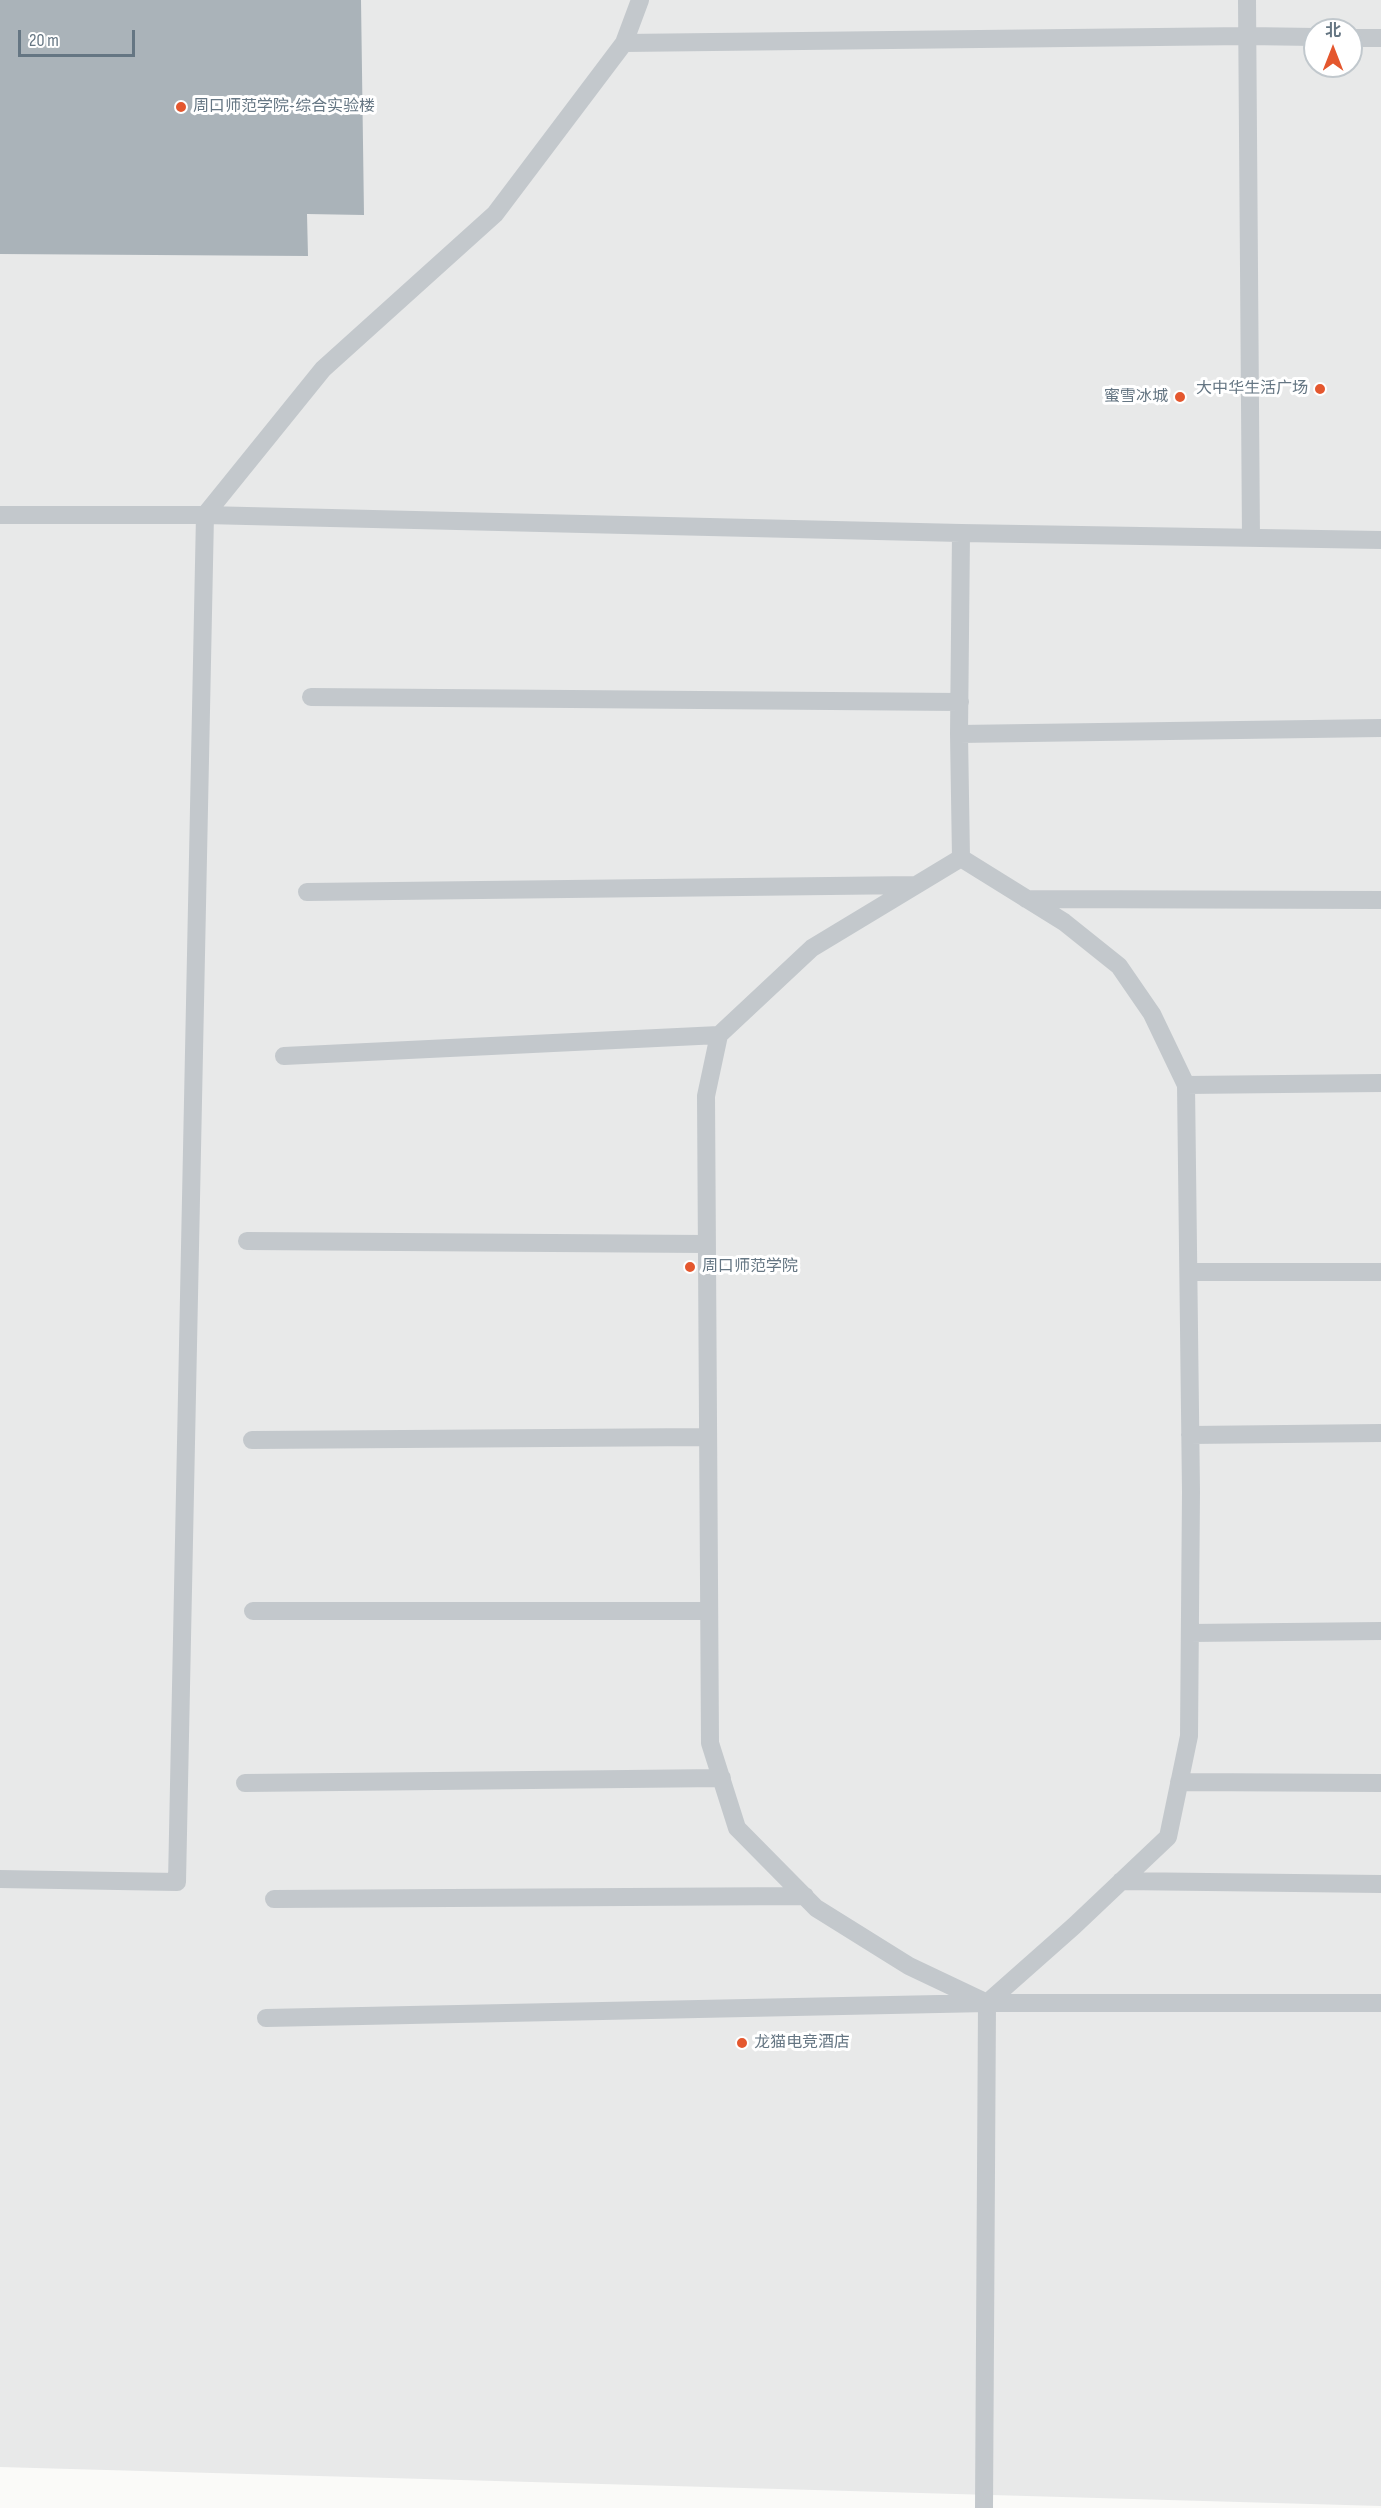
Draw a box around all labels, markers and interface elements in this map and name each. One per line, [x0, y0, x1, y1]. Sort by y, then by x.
scale bar [21, 18, 138, 56]
north arrow [1303, 18, 1363, 78]
text: 北 [1325, 22, 1341, 41]
text: 20 m [29, 30, 59, 51]
place label: 周口师范学院-综合实验楼 [193, 97, 375, 117]
marker: 周口师范学院-综合实验楼 [174, 100, 188, 114]
place label: 大中华生活广场 [1196, 379, 1308, 399]
marker: 大中华生活广场 [1313, 382, 1327, 396]
place label: 蜜雪冰城 [1104, 387, 1168, 407]
marker: 蜜雪冰城 [1173, 390, 1187, 404]
place label: 周口师范学院 [702, 1257, 798, 1277]
marker: 周口师范学院 [683, 1260, 697, 1274]
place label: 龙猫电竞酒店 [754, 2033, 850, 2053]
marker: 龙猫电竞酒店 [735, 2036, 749, 2050]

